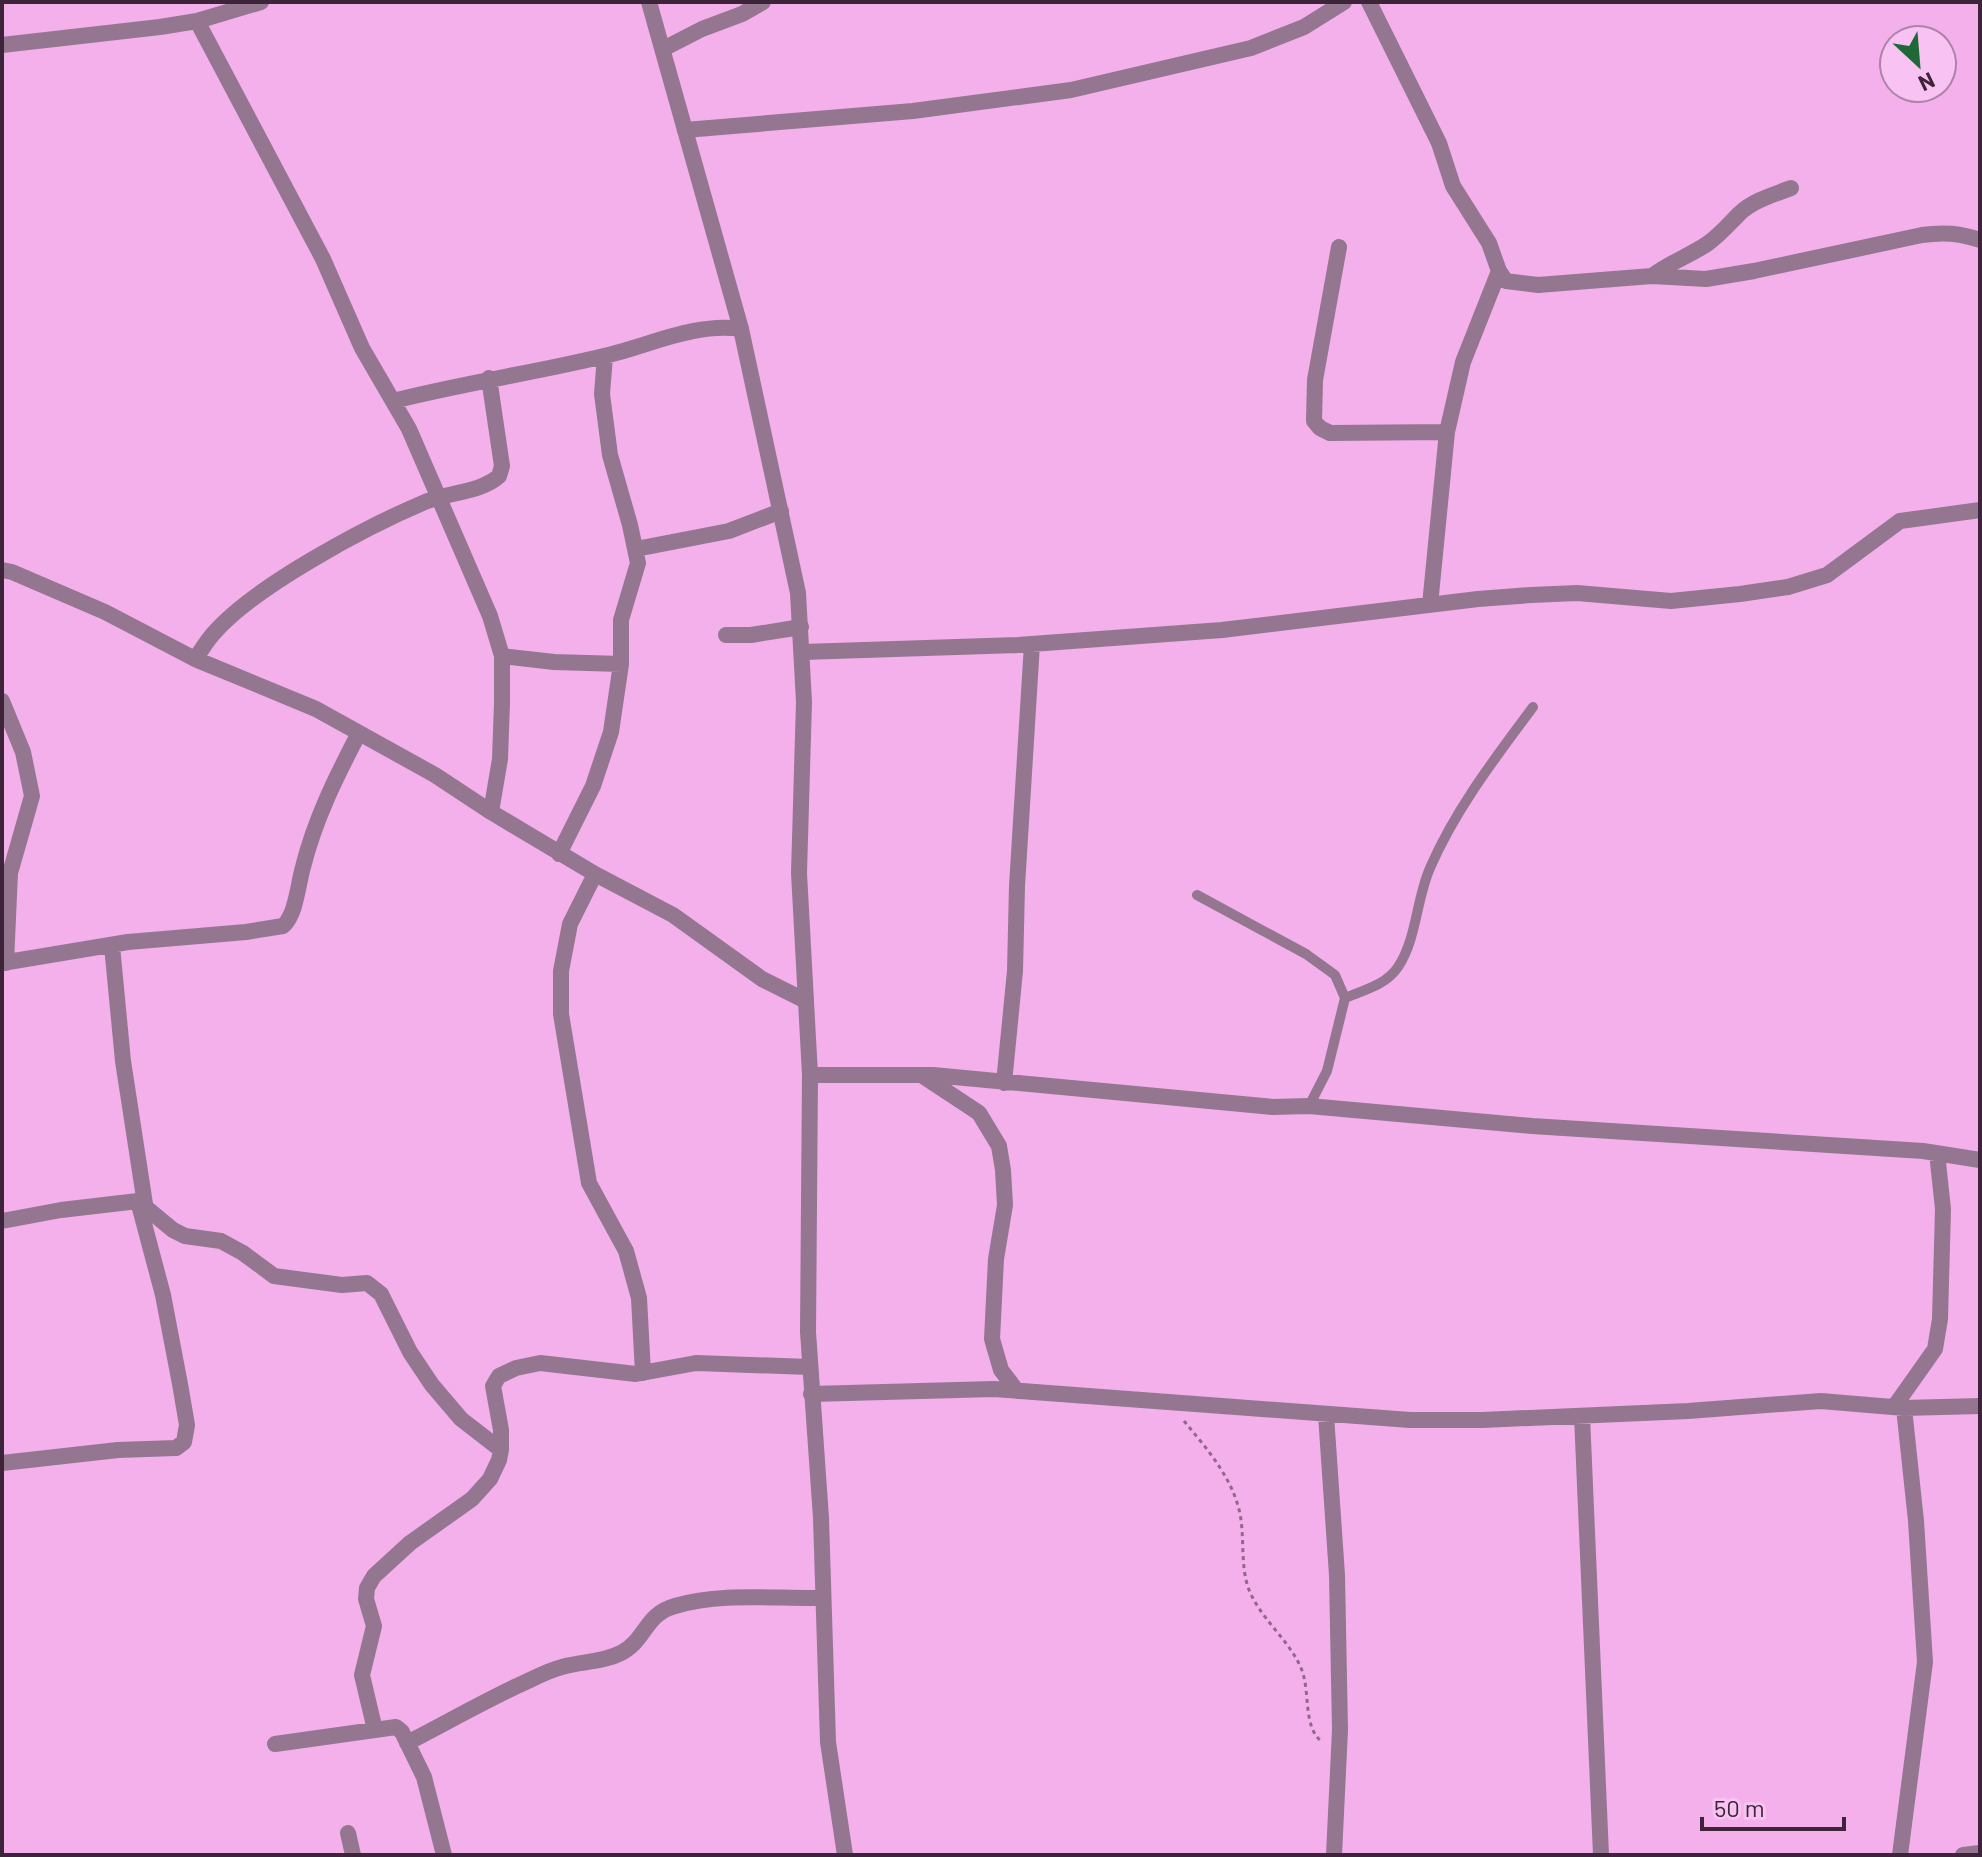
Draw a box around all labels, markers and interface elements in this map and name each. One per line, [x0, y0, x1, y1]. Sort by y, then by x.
north arrow [1878, 24, 1958, 104]
text: N [1915, 68, 1939, 98]
scale bar [1702, 1781, 1844, 1831]
text: 50 m [1714, 1793, 1765, 1822]

